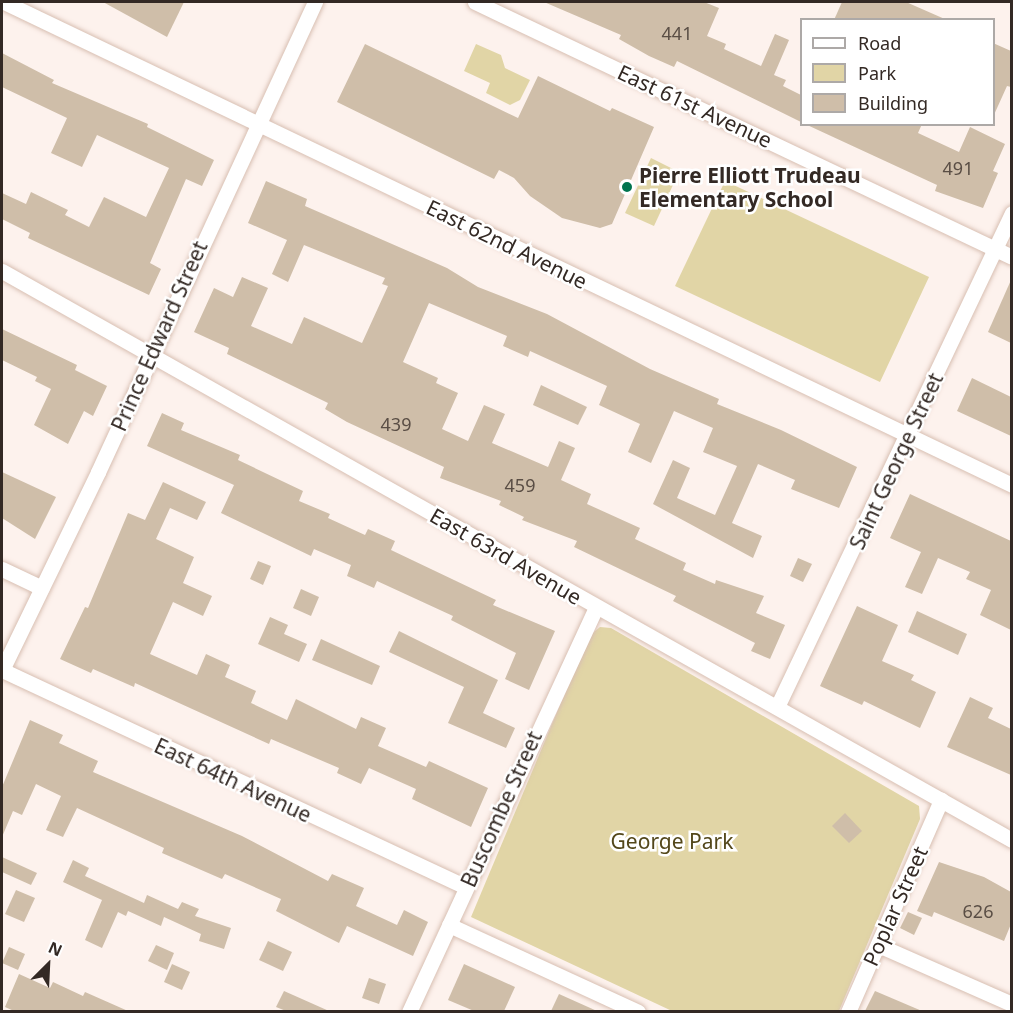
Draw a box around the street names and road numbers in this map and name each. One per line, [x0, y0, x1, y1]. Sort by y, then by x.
street label: East 61st Avenue [614, 59, 776, 153]
street label: East 62nd Avenue [423, 194, 591, 294]
street label: Prince Edward Street [106, 237, 212, 435]
street label: Saint George Street [844, 369, 948, 553]
street label: East 63rd Avenue [426, 502, 586, 610]
street label: Buscombe Street [455, 727, 547, 891]
street label: East 64th Avenue [150, 733, 316, 827]
street label: Poplar Street [857, 842, 933, 970]

